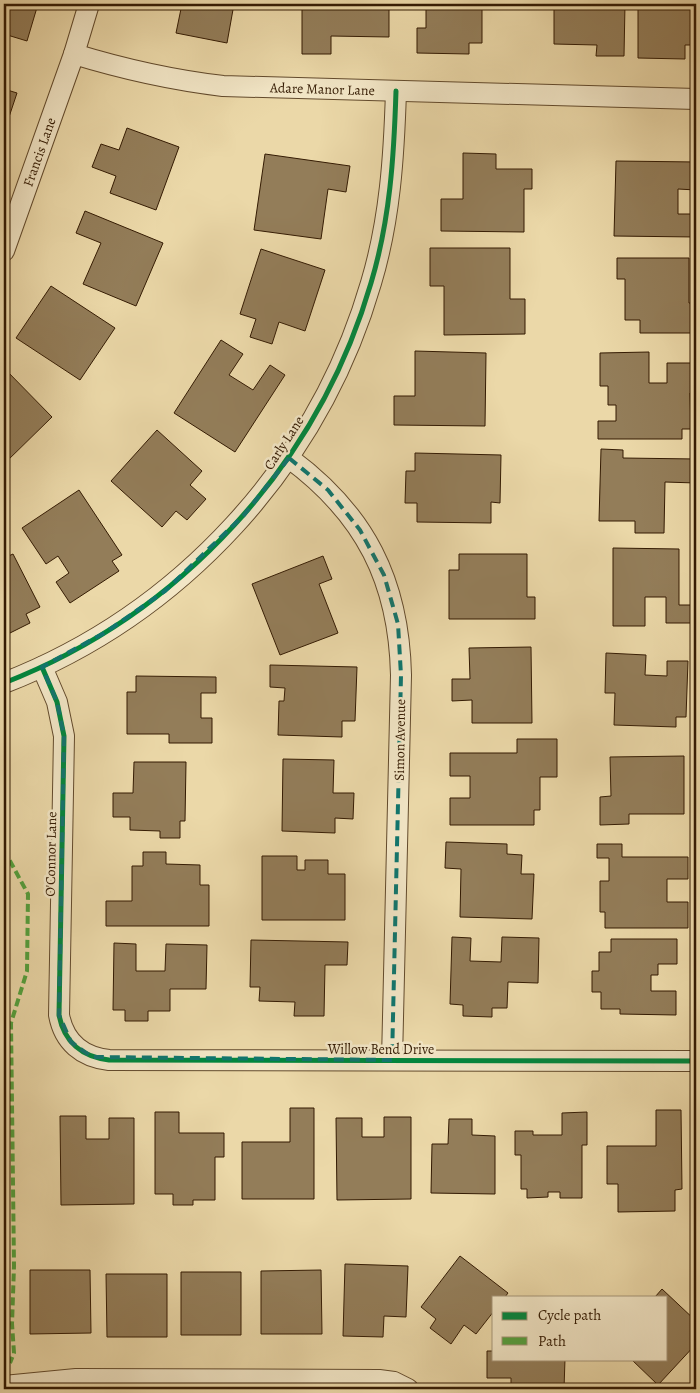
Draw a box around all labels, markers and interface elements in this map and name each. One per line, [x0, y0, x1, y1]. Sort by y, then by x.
street label: Adare Manor Lane [269, 78, 375, 100]
street label: Francis Lane [18, 115, 60, 189]
street label: Carly Lane [260, 412, 308, 474]
street label: Simon Avenue [390, 699, 410, 781]
street label: O'Connor Lane [41, 811, 61, 897]
street label: Willow Bend Drive [327, 1040, 434, 1059]
legend [492, 1296, 668, 1360]
text: Cycle path [538, 1305, 601, 1325]
text: Path [538, 1331, 566, 1351]

